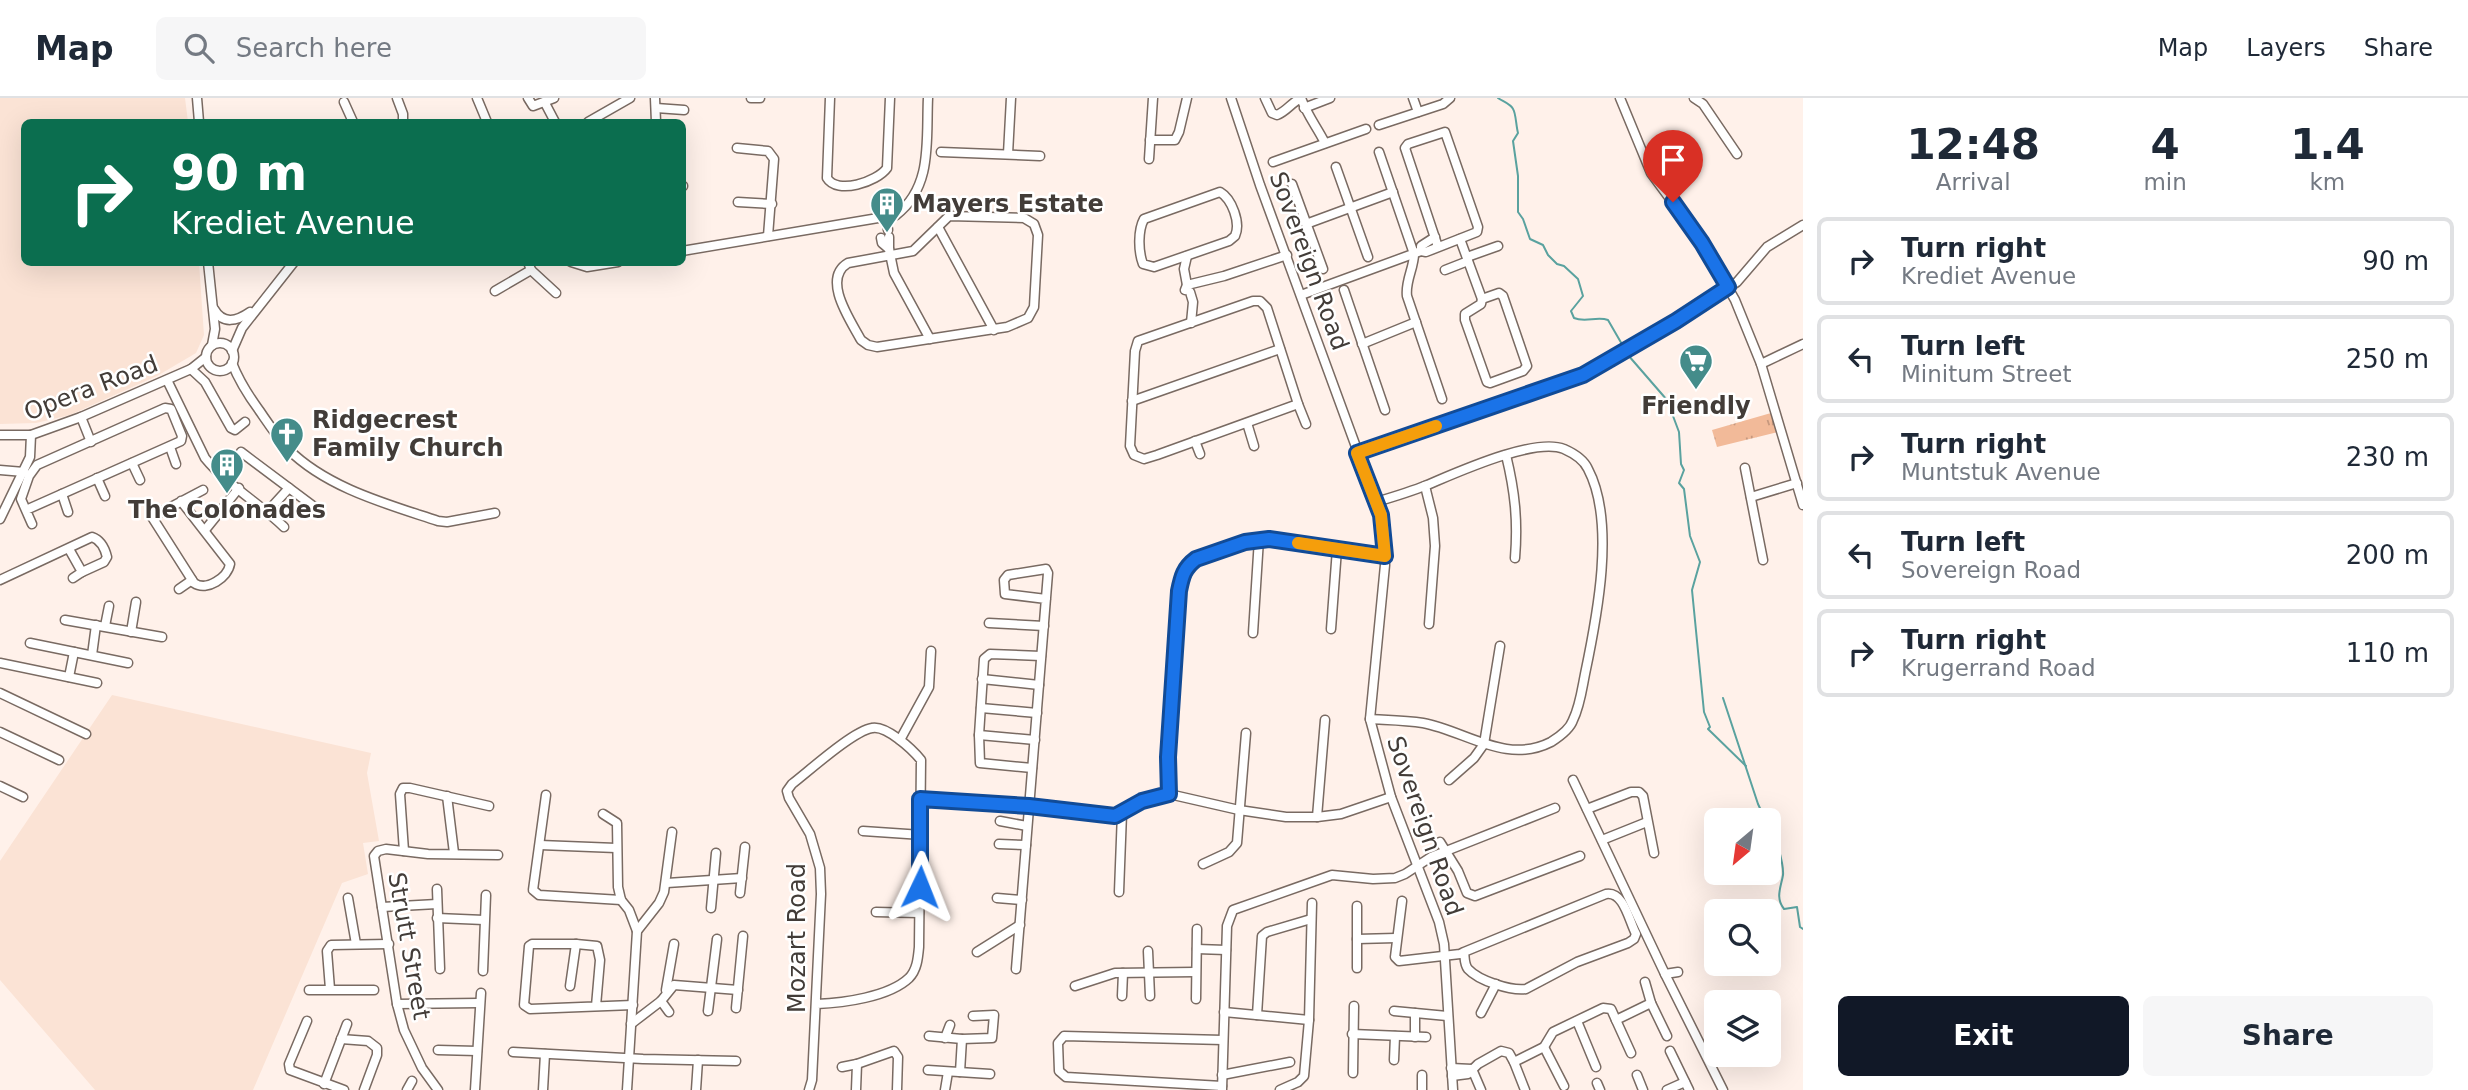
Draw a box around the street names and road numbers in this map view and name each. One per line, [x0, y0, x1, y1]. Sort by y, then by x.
street label: Sovereign Road [1264, 168, 1354, 354]
street label: Opera Road [20, 350, 162, 426]
street label: Sovereign Road [1381, 733, 1469, 919]
street label: Mozart Road [783, 863, 811, 1013]
street label: Strutt Street [382, 870, 436, 1022]

